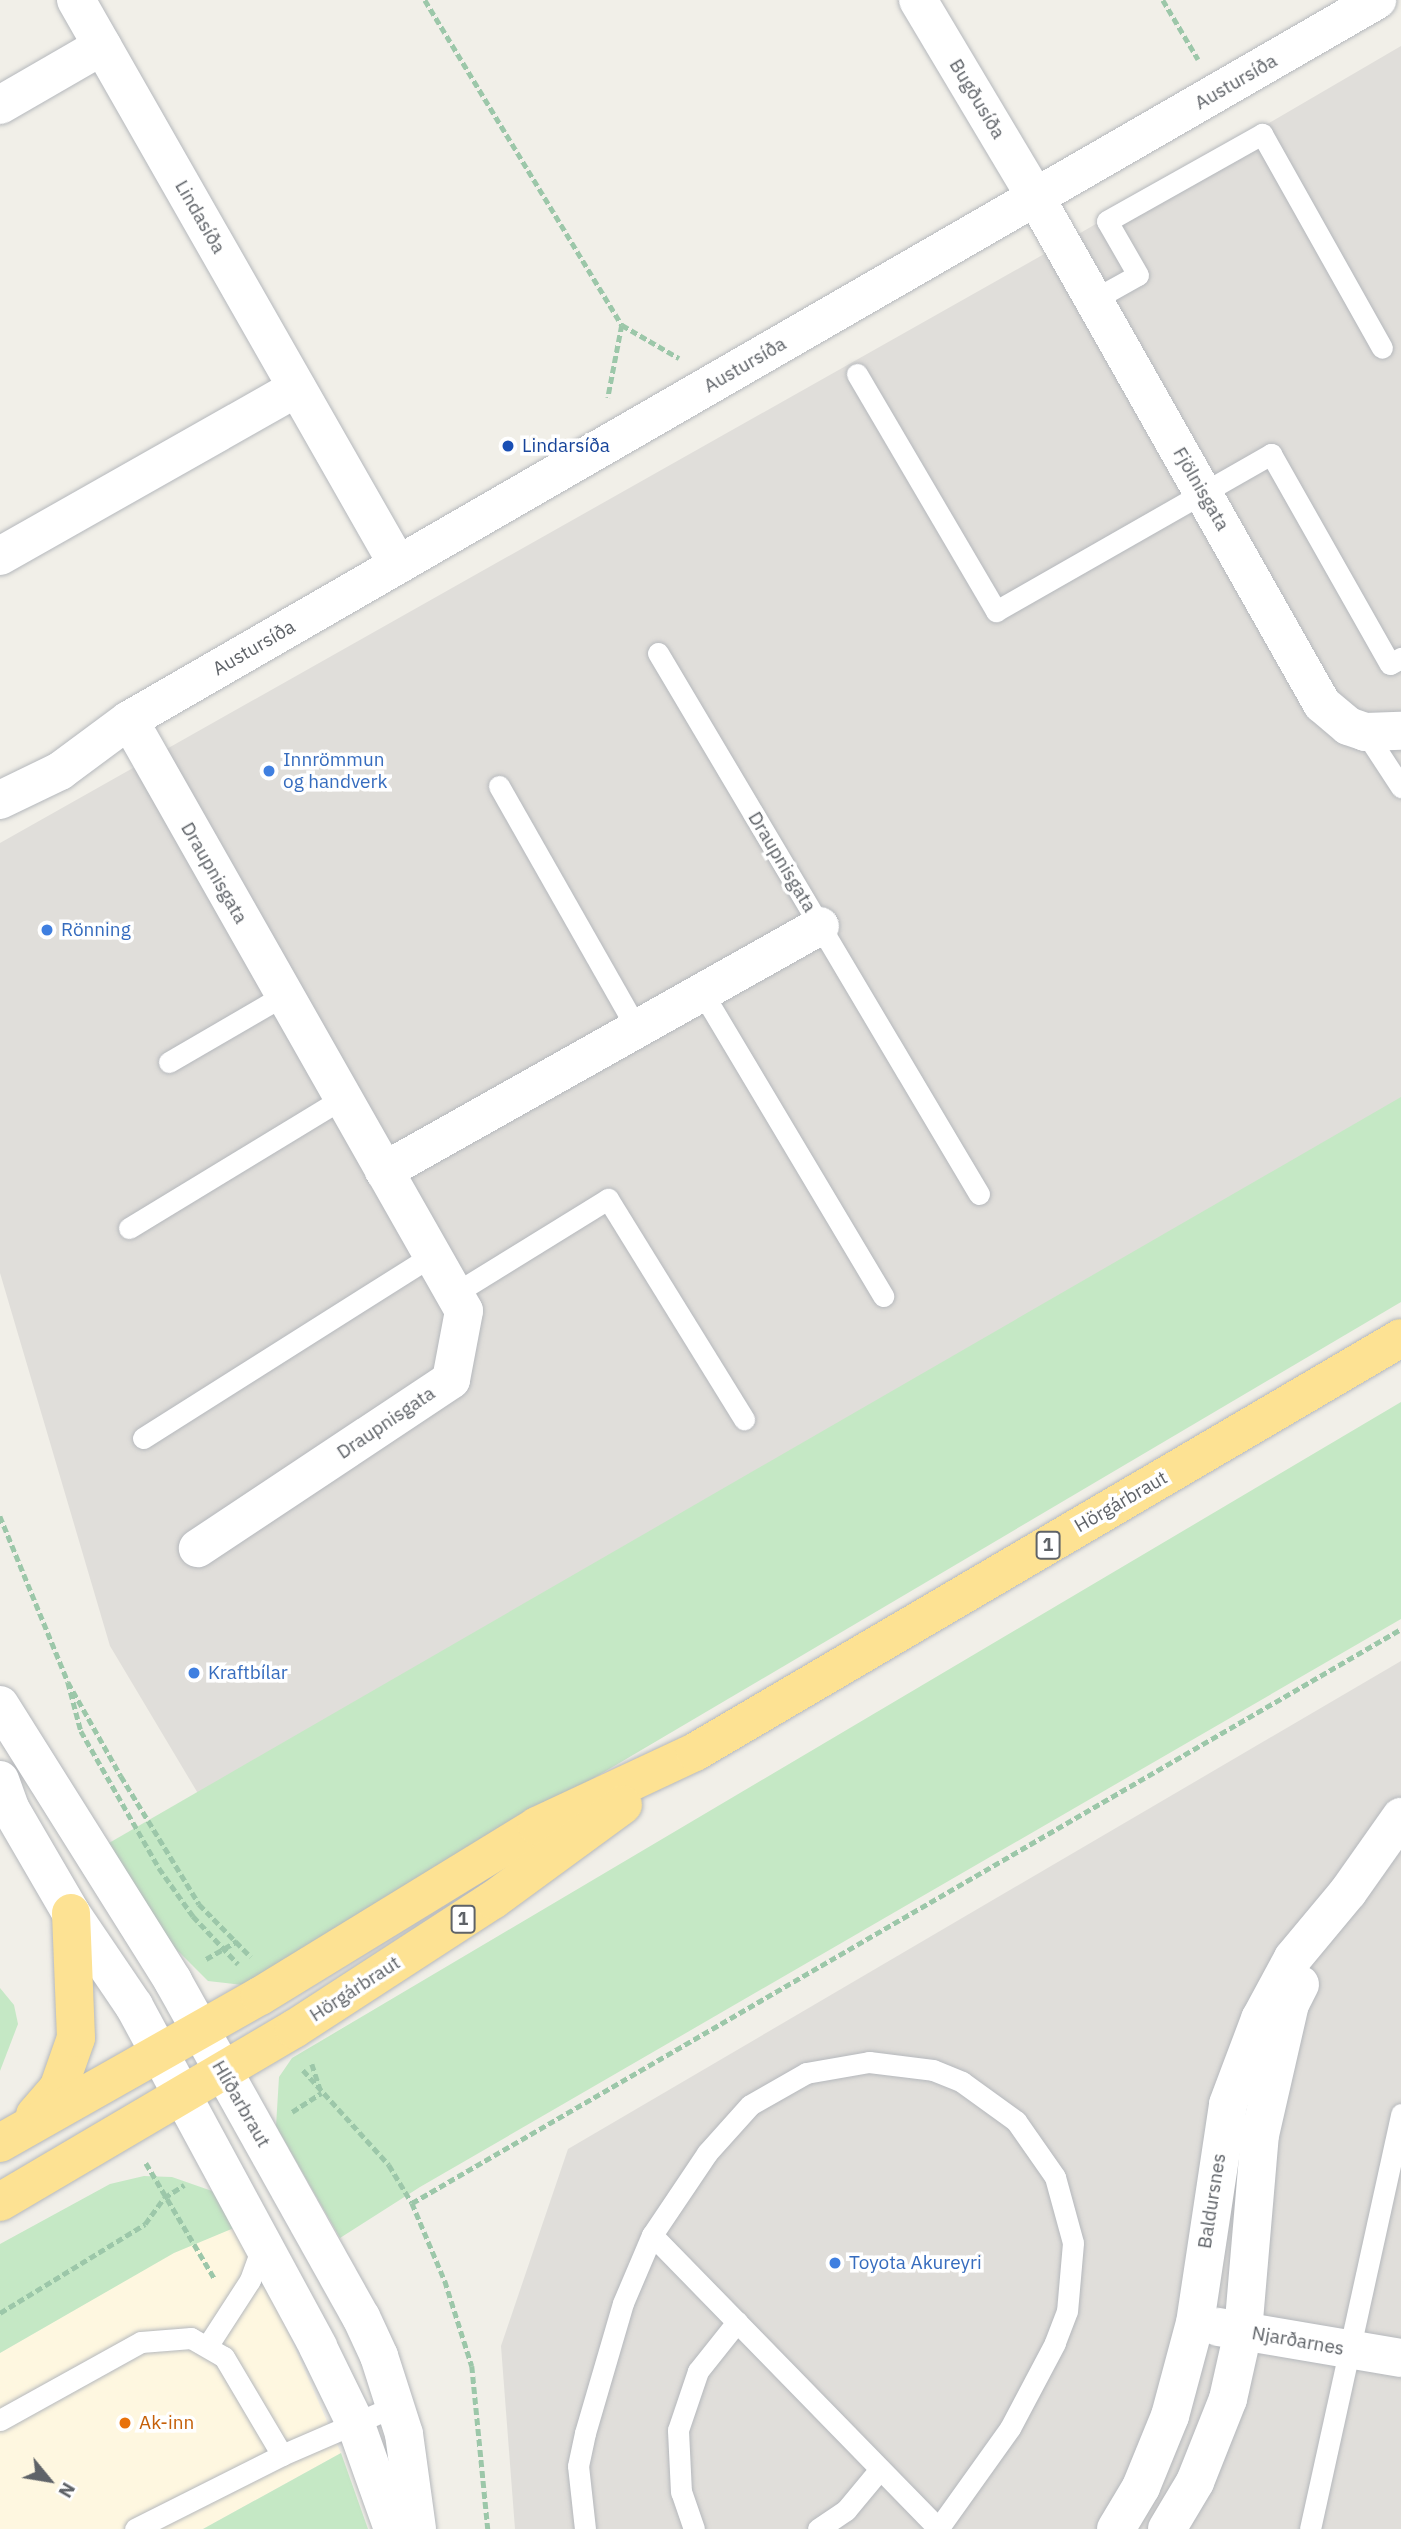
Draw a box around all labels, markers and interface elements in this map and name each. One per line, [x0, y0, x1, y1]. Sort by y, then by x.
street label: Austursíða [1191, 49, 1281, 115]
street label: Bugðusíða [944, 55, 1010, 143]
street label: Lindasíða [170, 176, 230, 258]
street label: Austursíða [700, 332, 790, 398]
place label: Lindarsíða [522, 435, 610, 457]
marker: Lindarsíða [500, 438, 516, 454]
street label: Fjölnisgata [1168, 443, 1234, 535]
street label: Austursíða [209, 615, 299, 681]
place label: Innrömmun og handverk [283, 749, 388, 793]
marker: Innrömmun og handverk [261, 763, 277, 779]
street label: Draupnisgata [743, 808, 821, 916]
street label: Draupnisgata [176, 818, 252, 928]
place label: Rönning [61, 919, 131, 941]
marker: Rönning [39, 922, 55, 938]
street label: Draupnisgata [333, 1382, 439, 1464]
street label: Hörgárbraut [1071, 1466, 1171, 1538]
road number: 1 [1034, 1530, 1062, 1560]
place label: Kraftbílar [208, 1662, 288, 1684]
marker: Kraftbílar [186, 1665, 202, 1681]
road number: 1 [449, 1905, 477, 1934]
street label: Hörgárbraut [306, 1951, 404, 2027]
street label: Hlíðarbraut [207, 2056, 275, 2152]
street label: Baldursnes [1193, 2152, 1231, 2250]
place label: Toyota Akureyri [849, 2252, 982, 2274]
marker: Toyota Akureyri [827, 2255, 843, 2271]
street label: Njarðarnes [1250, 2322, 1346, 2360]
place label: Ak-inn [139, 2412, 194, 2434]
marker: Ak-inn [117, 2415, 133, 2431]
north arrow [14, 2445, 84, 2515]
text: N [53, 2479, 81, 2502]

